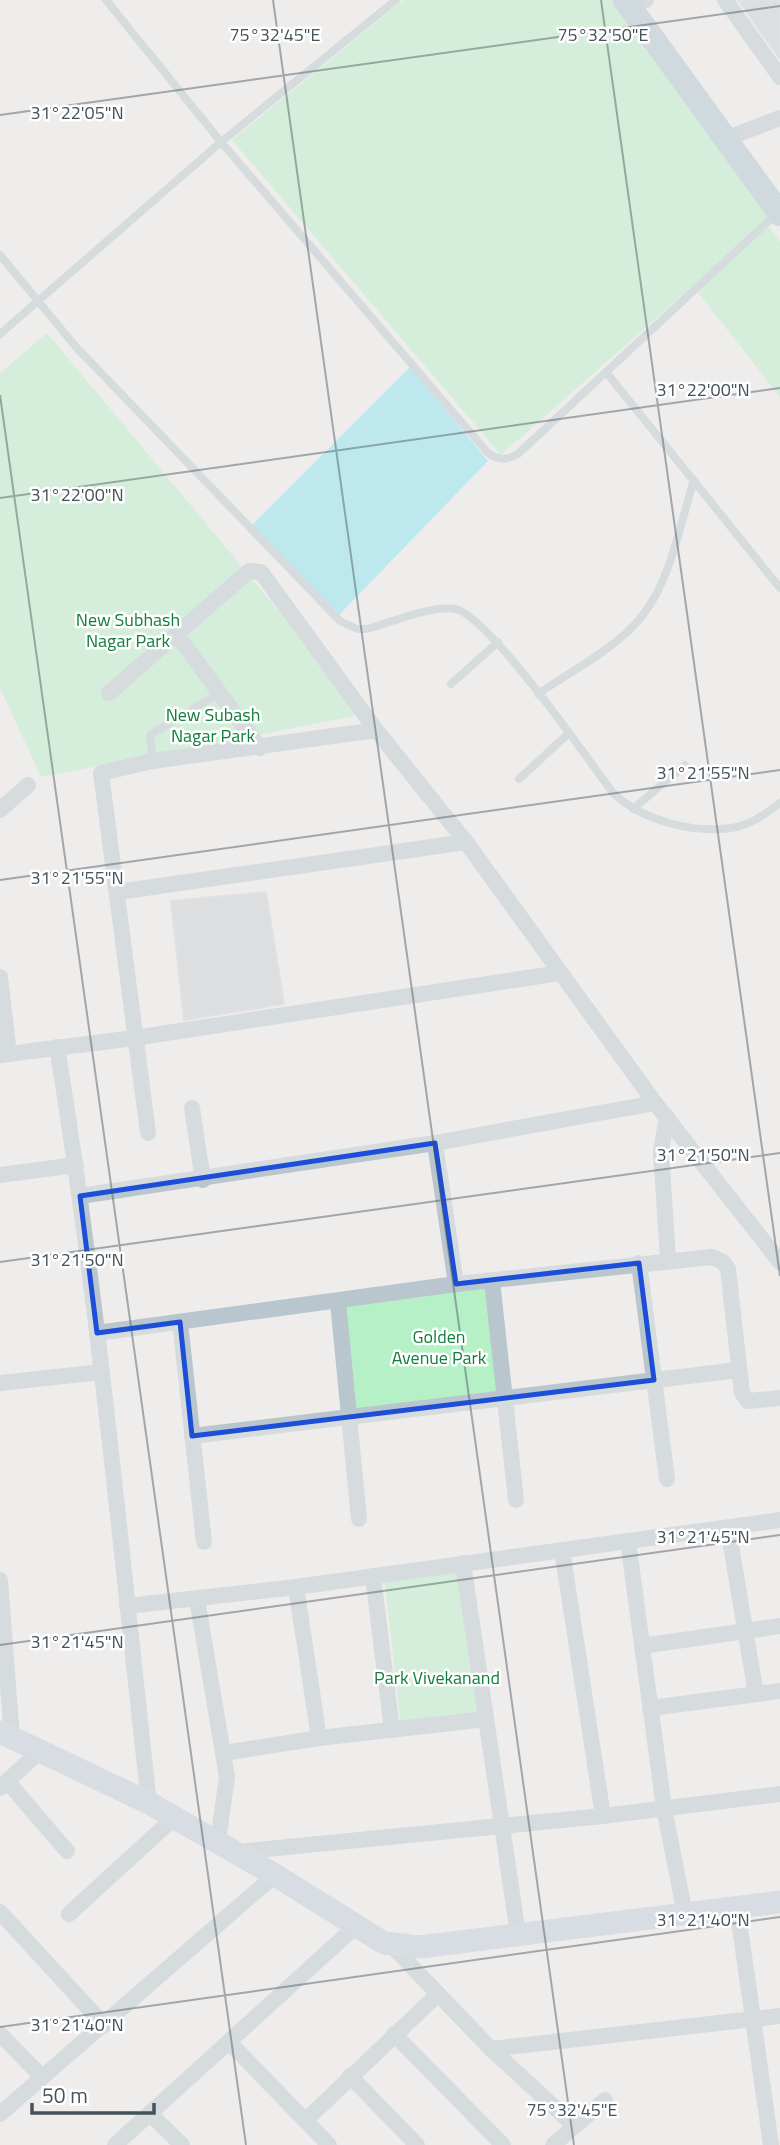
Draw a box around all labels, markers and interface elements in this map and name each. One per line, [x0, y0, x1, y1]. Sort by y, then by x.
text: 75°32'45"E [230, 21, 321, 48]
text: 75°32'50"E [558, 21, 649, 48]
text: 31°22'05"N [30, 99, 124, 126]
text: 31°22'00"N [656, 376, 750, 403]
text: 31°22'00"N [30, 481, 124, 508]
park label: New Subhash Nagar Park [76, 606, 180, 654]
park label: New Subash Nagar Park [166, 701, 260, 749]
text: 31°21'55"N [656, 759, 750, 786]
text: 31°21'55"N [30, 864, 124, 891]
text: 31°21'50"N [656, 1141, 750, 1168]
text: 31°21'50"N [30, 1246, 124, 1273]
park label: Golden Avenue Park [392, 1323, 487, 1371]
text: 31°21'45"N [656, 1523, 750, 1550]
text: 31°21'45"N [30, 1628, 124, 1655]
park label: Park Vivekanand [374, 1664, 500, 1691]
text: 31°21'40"N [656, 1906, 750, 1933]
text: 31°21'40"N [30, 2011, 124, 2038]
scale bar [32, 2072, 154, 2116]
text: 50 m [42, 2079, 88, 2111]
text: 75°32'45"E [527, 2096, 618, 2123]

